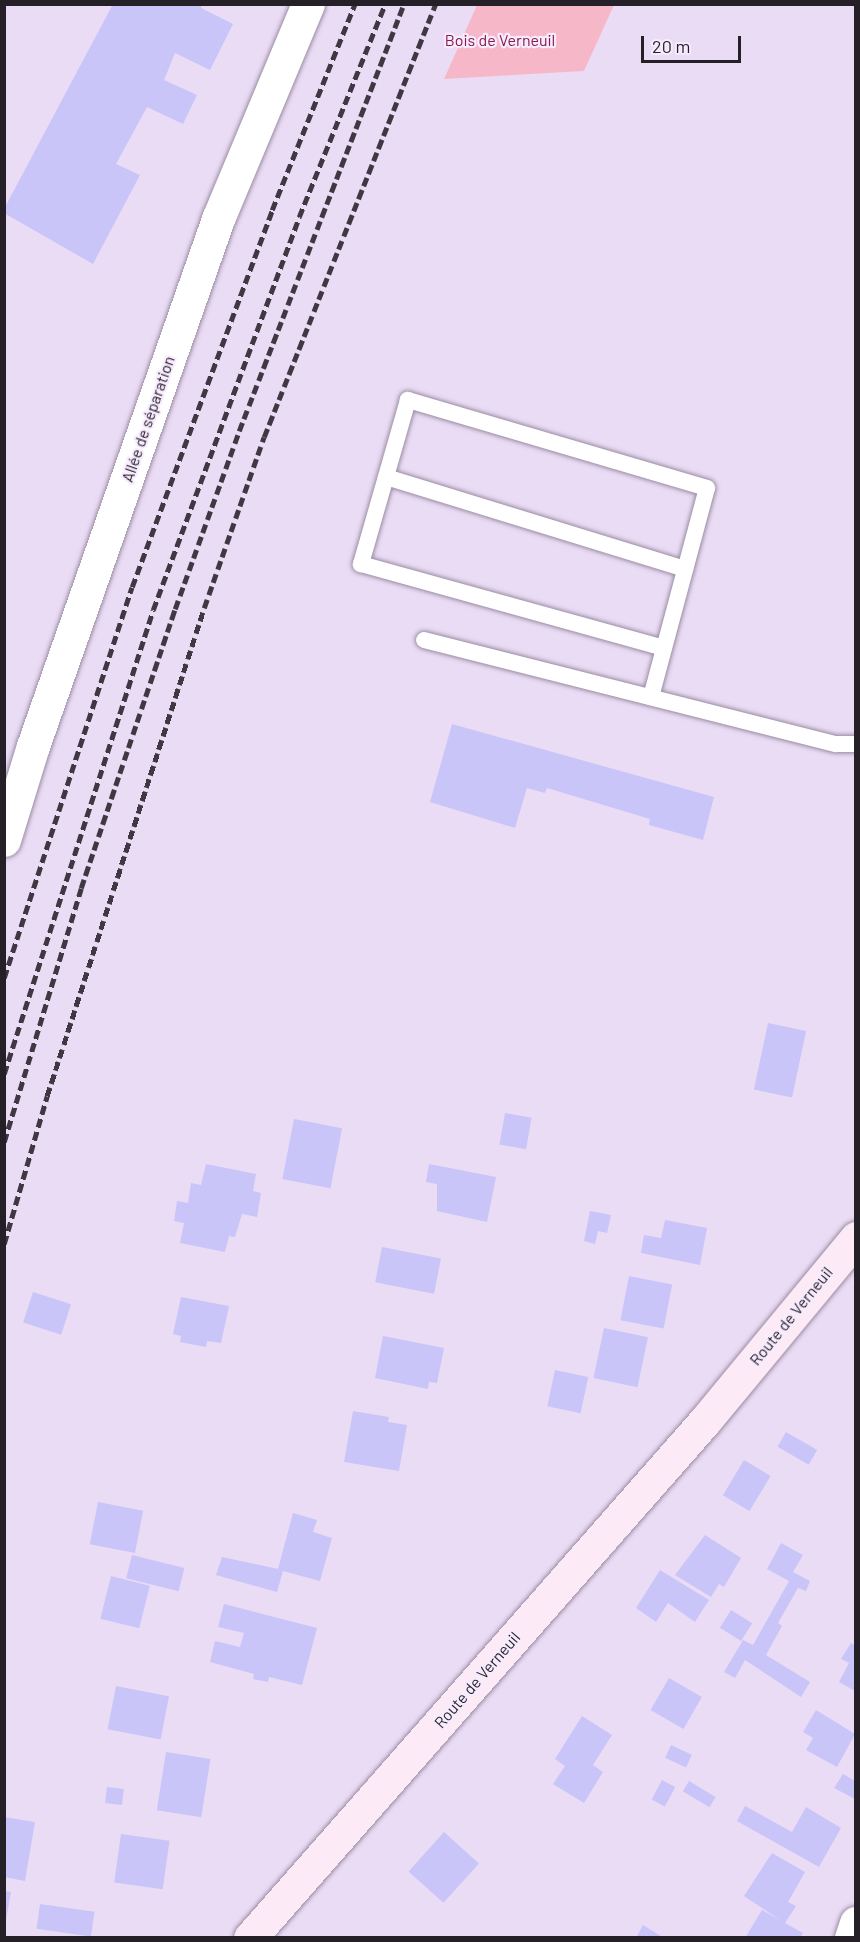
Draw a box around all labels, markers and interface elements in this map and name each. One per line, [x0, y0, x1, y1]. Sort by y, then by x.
scale bar [644, 24, 744, 62]
park label: Bois de Verneuil [445, 30, 555, 50]
text: 20 m [652, 35, 690, 57]
street label: Allée de séparation [117, 353, 179, 485]
street label: Route de Verneuil [745, 1263, 837, 1369]
street label: Route de Verneuil [430, 1628, 524, 1732]

